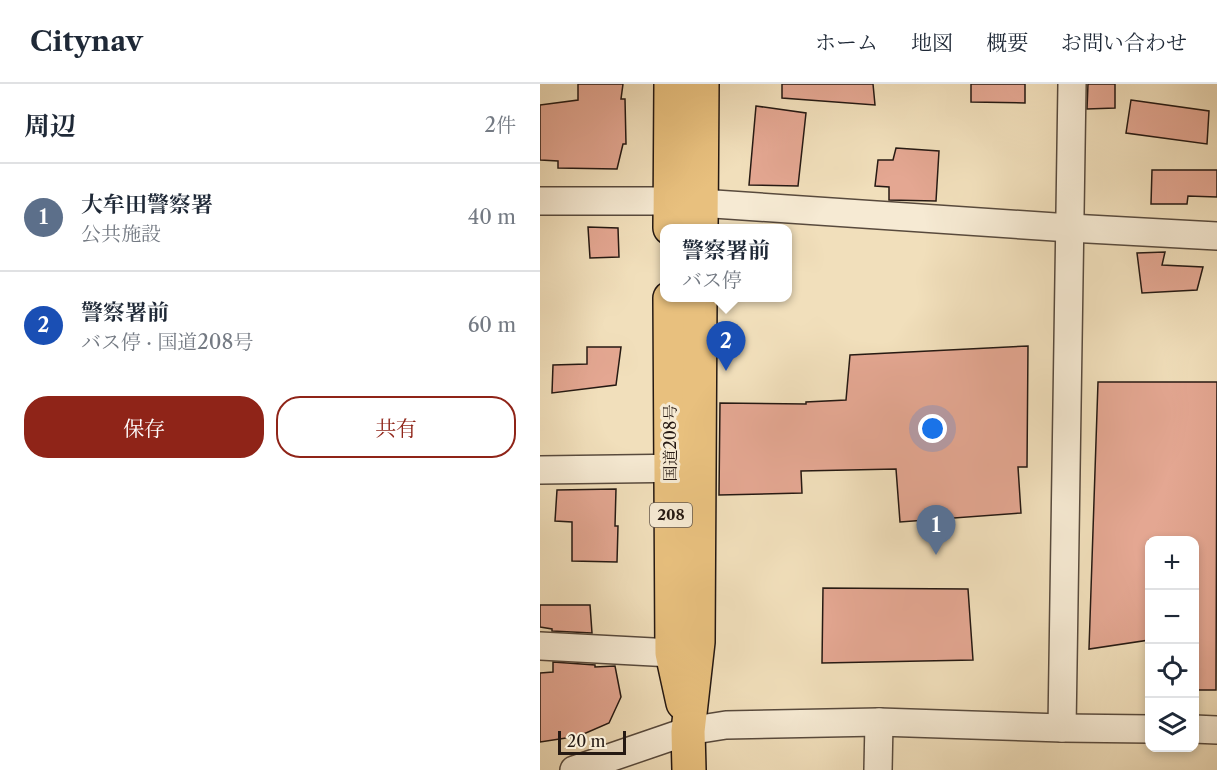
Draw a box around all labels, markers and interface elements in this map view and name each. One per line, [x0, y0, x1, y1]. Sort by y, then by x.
text: Citynav [30, 24, 143, 58]
text: ホーム [815, 30, 878, 55]
text: 地図 [911, 30, 953, 55]
text: 概要 [986, 30, 1028, 55]
text: お問い合わせ [1061, 30, 1187, 55]
text: 周辺 [24, 110, 76, 142]
text: 2件 [485, 113, 516, 137]
text: 大牟田警察署 [81, 191, 213, 218]
text: 1 [39, 205, 48, 229]
text: 40 m [468, 205, 516, 229]
text: 公共施設 [81, 222, 161, 246]
popup [660, 224, 792, 302]
text: 警察署前 [682, 237, 770, 264]
text: バス停 [682, 268, 742, 292]
text: 警察署前 [81, 299, 169, 326]
text: 2 [38, 313, 49, 337]
text: 60 m [468, 313, 516, 337]
pin: 2 [706, 322, 746, 371]
text: バス停 · 国道208号 [81, 330, 253, 354]
button: 保存 [24, 396, 264, 458]
button: 共有 [276, 396, 516, 458]
street label: 国道208号 [660, 405, 680, 481]
your location [918, 414, 947, 443]
road number: 208 [650, 503, 692, 527]
pin: 1 [916, 506, 956, 555]
map controls [1145, 536, 1199, 752]
button: + [1145, 536, 1199, 590]
button: − [1145, 590, 1199, 644]
button: locate [1145, 644, 1199, 698]
button: layers [1145, 698, 1199, 752]
scale bar [558, 728, 626, 756]
text: 20 m [567, 731, 606, 751]

